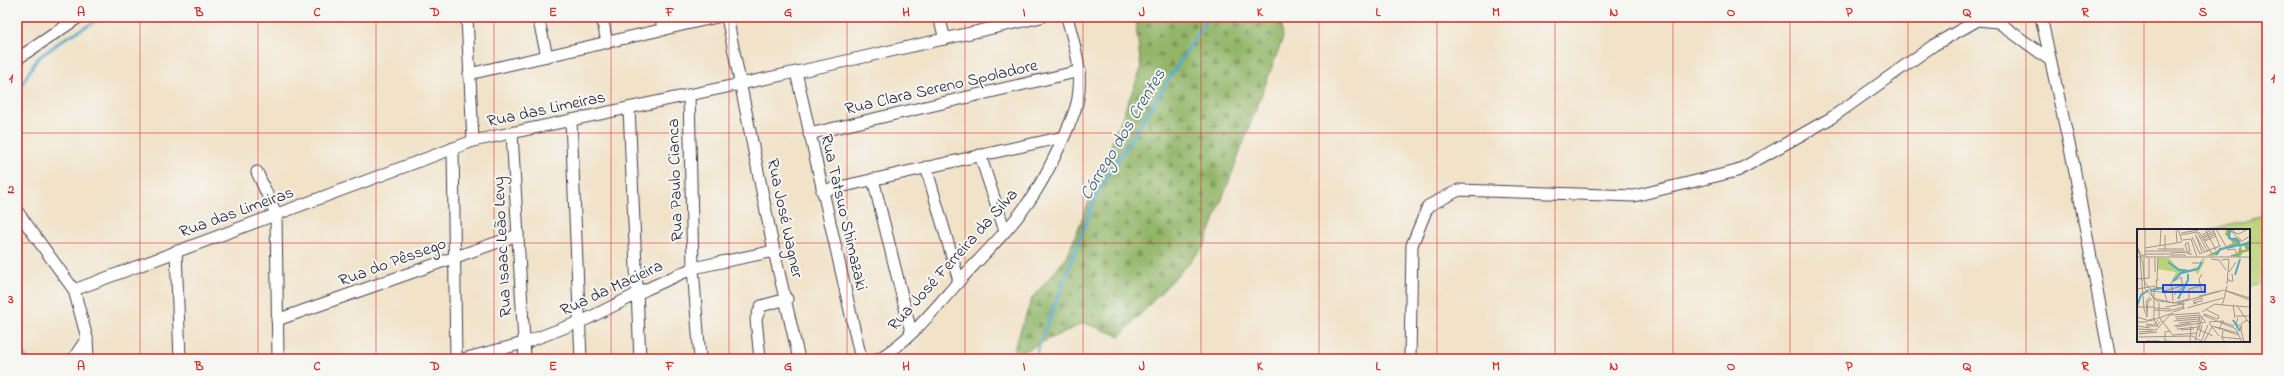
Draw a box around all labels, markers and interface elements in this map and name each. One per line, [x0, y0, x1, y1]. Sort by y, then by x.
text: A [77, 3, 85, 22]
text: B [194, 3, 204, 22]
text: C [313, 3, 321, 22]
text: D [429, 3, 440, 22]
text: E [549, 3, 557, 22]
text: F [665, 3, 675, 22]
text: G [784, 3, 792, 22]
text: H [902, 3, 910, 22]
text: I [1022, 3, 1026, 22]
text: J [1139, 3, 1145, 22]
text: K [1257, 3, 1264, 22]
text: L [1376, 3, 1382, 22]
text: M [1492, 3, 1500, 22]
text: N [1610, 3, 1619, 22]
text: O [1727, 3, 1736, 22]
text: P [1846, 3, 1853, 22]
text: Q [1963, 3, 1972, 22]
text: R [2080, 3, 2089, 22]
text: S [2199, 3, 2208, 22]
street label: Rua Clara Sereno Spoladore [842, 53, 1041, 122]
water label: Córrego dos Crentes [1074, 64, 1174, 206]
text: 1 [9, 69, 14, 88]
text: 1 [2271, 69, 2276, 88]
street label: Rua das Limeiras [485, 85, 608, 134]
street label: Rua Paulo Cianca [661, 118, 690, 242]
street label: Rua Tatsuo Shimazaki [813, 132, 874, 293]
street label: Rua José Wagner [758, 156, 810, 281]
street label: Rua Isaac Leão Levy [486, 176, 520, 318]
text: 2 [7, 180, 15, 199]
street label: Rua das Limeiras [176, 180, 297, 245]
text: 2 [2269, 180, 2277, 199]
street label: Rua José Ferreira da Silva [882, 183, 1024, 337]
inset map [2137, 229, 2250, 342]
street label: Rua do Pêssego [335, 231, 451, 295]
street label: Rua da Macieira [556, 254, 667, 323]
text: 3 [7, 290, 14, 309]
text: 3 [2269, 290, 2276, 309]
text: A [77, 357, 85, 376]
text: B [194, 357, 204, 376]
text: C [313, 357, 321, 376]
text: D [429, 357, 440, 376]
text: E [549, 357, 557, 376]
text: F [665, 357, 675, 376]
text: G [784, 357, 792, 376]
text: H [902, 357, 910, 376]
text: I [1022, 357, 1026, 376]
text: J [1139, 357, 1145, 376]
text: K [1257, 357, 1264, 376]
text: L [1376, 357, 1382, 376]
text: M [1492, 357, 1500, 376]
text: N [1610, 357, 1619, 376]
text: O [1727, 357, 1736, 376]
text: P [1846, 357, 1853, 376]
text: Q [1963, 357, 1972, 376]
text: R [2080, 357, 2089, 376]
text: S [2199, 357, 2208, 376]

